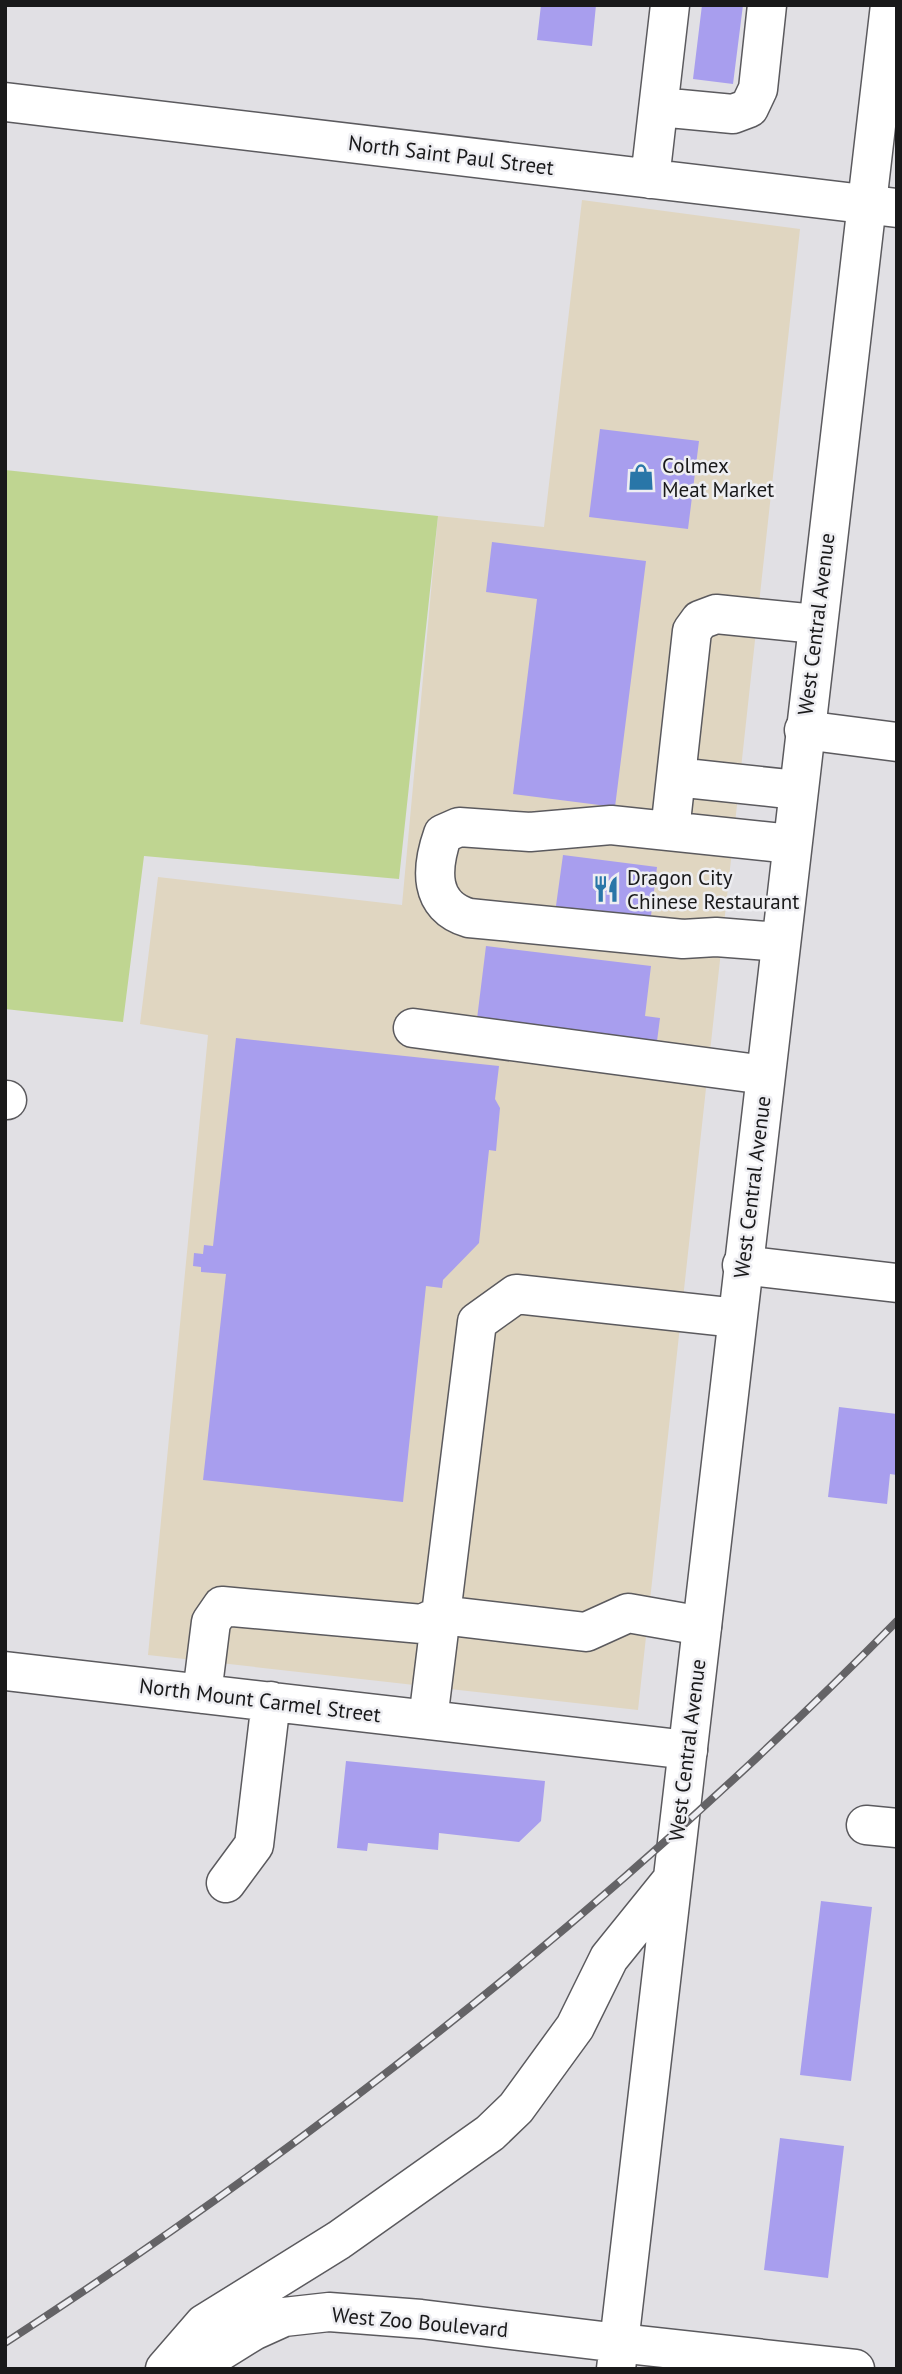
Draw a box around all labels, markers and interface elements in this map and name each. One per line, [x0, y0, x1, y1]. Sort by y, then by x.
street label: North Saint Paul Street [347, 129, 555, 181]
place label: Colmex Meat Market [662, 452, 774, 503]
shop icon: Colmex Meat Market [626, 462, 656, 492]
street label: West Central Avenue [791, 531, 841, 717]
place label: Dragon City Chinese Restaurant [627, 864, 799, 915]
restaurant icon: Dragon City Chinese Restaurant [591, 874, 621, 904]
street label: West Central Avenue [727, 1094, 777, 1280]
street label: West Central Avenue [662, 1657, 712, 1843]
street label: North Mount Carmel Street [138, 1672, 382, 1728]
street label: West Zoo Boulevard [331, 2301, 509, 2343]

